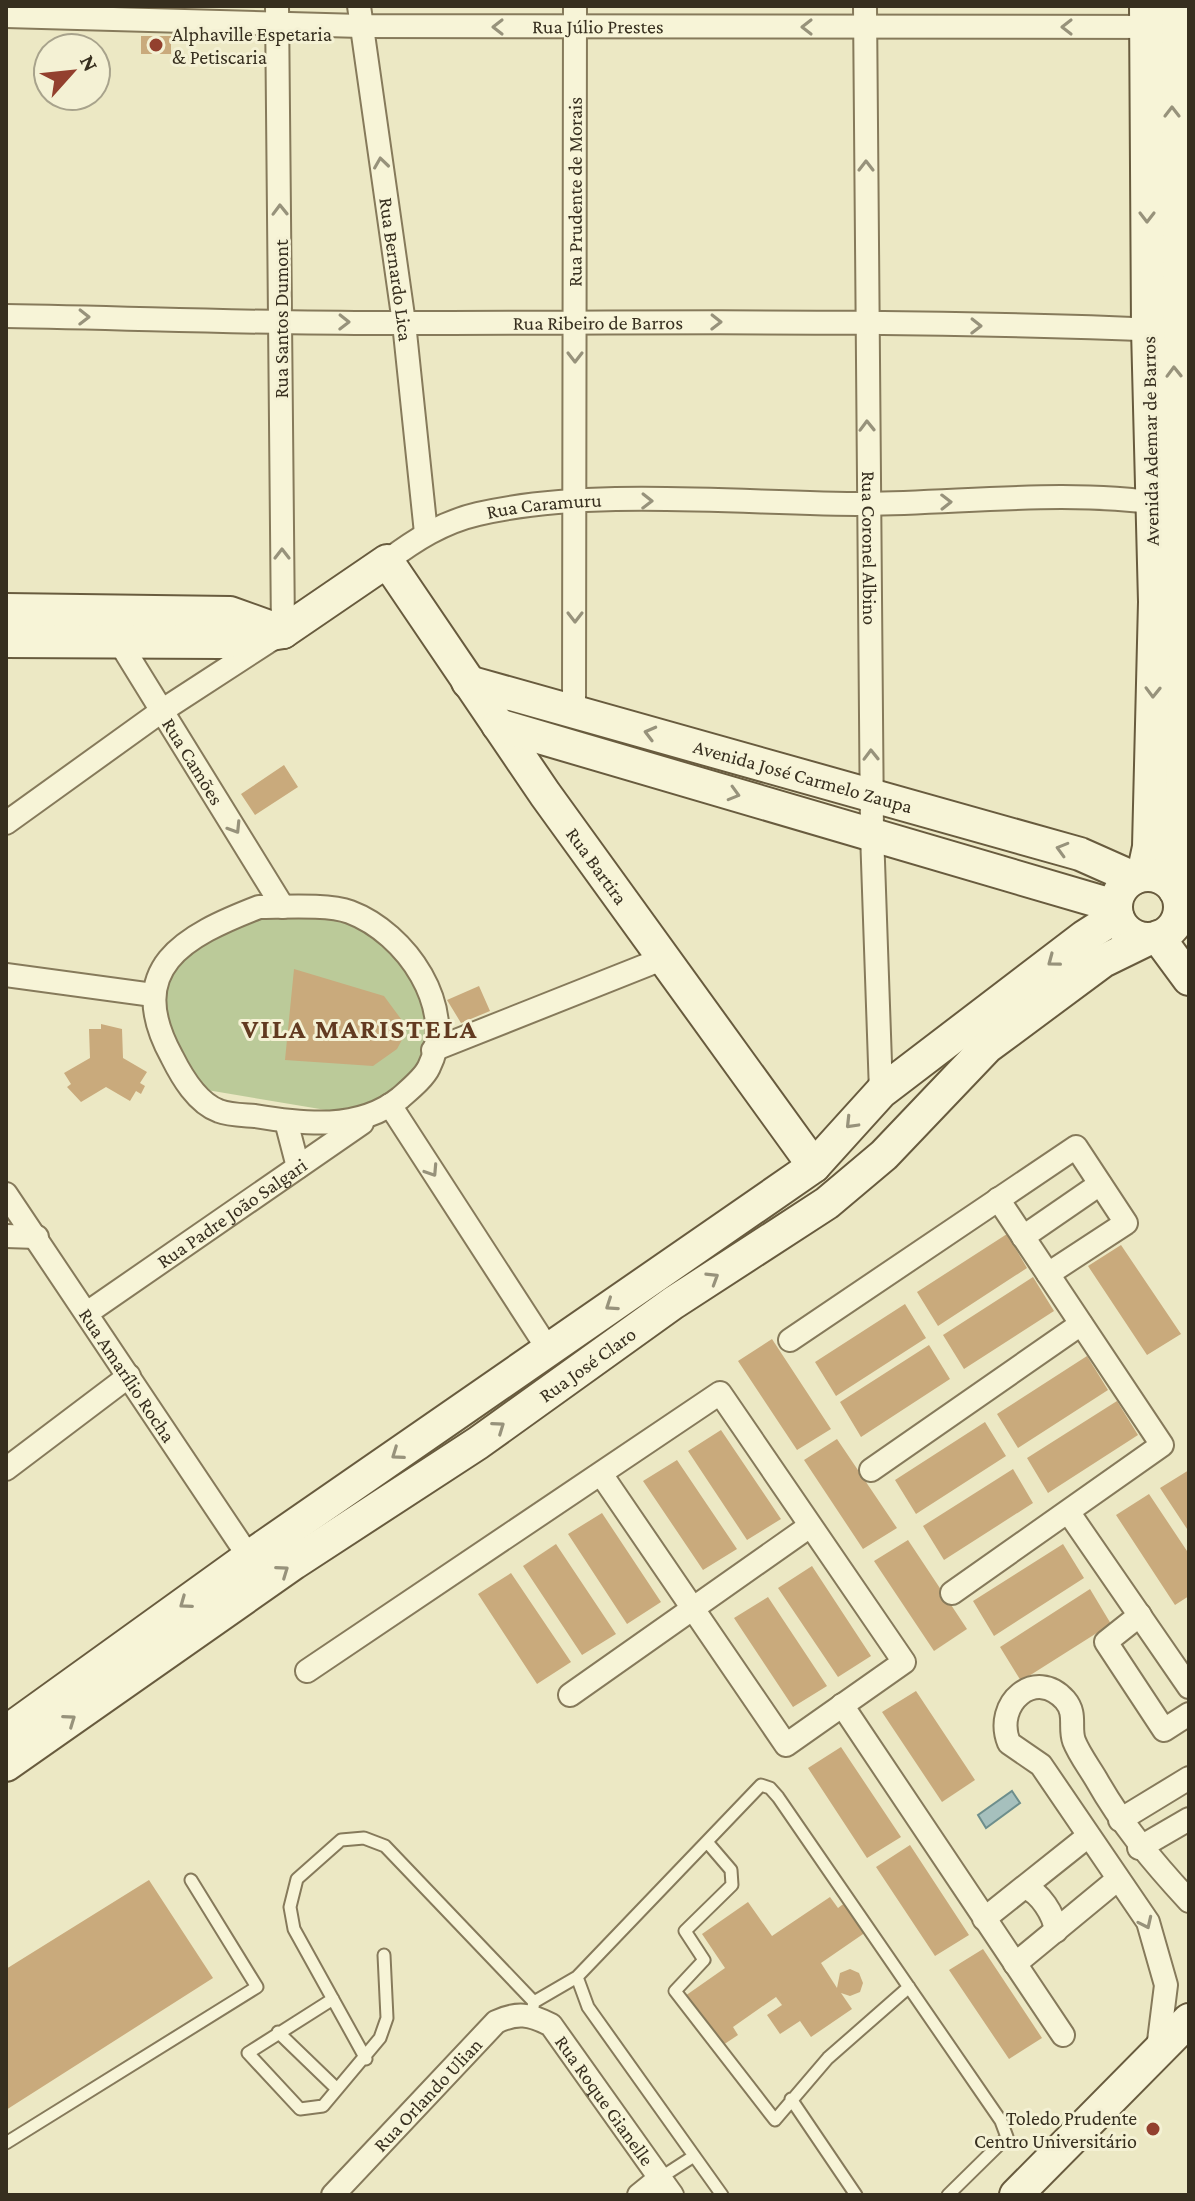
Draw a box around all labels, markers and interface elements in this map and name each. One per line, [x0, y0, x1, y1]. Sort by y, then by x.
street label: Rua Júlio Prestes [532, 15, 664, 38]
one-way arrow [491, 18, 504, 36]
one-way arrow [800, 18, 813, 36]
one-way arrow [1060, 18, 1073, 36]
place label: Alphaville Espetaria & Petiscaria [172, 23, 332, 68]
north arrow [32, 32, 112, 112]
marker: Alphaville Espetaria & Petiscaria [147, 36, 165, 54]
text: N [75, 51, 104, 76]
street label: Rua Prudente de Morais [564, 97, 586, 287]
one-way arrow [1163, 105, 1181, 118]
one-way arrow [373, 156, 390, 170]
one-way arrow [857, 159, 875, 172]
street label: Rua Bernardo Lica [375, 196, 417, 342]
one-way arrow [271, 203, 289, 216]
one-way arrow [1138, 211, 1156, 224]
street label: Rua Santos Dumont [270, 239, 292, 399]
one-way arrow [78, 308, 91, 326]
street label: Rua Ribeiro de Barros [513, 311, 683, 334]
one-way arrow [710, 313, 723, 331]
one-way arrow [338, 314, 351, 331]
one-way arrow [970, 317, 983, 334]
street label: Avenida Ademar de Barros [1137, 336, 1163, 546]
one-way arrow [566, 351, 584, 364]
one-way arrow [1166, 365, 1183, 378]
one-way arrow [858, 419, 876, 432]
street label: Rua Coronel Albino [858, 471, 881, 625]
street label: Rua Caramuru [484, 488, 602, 523]
one-way arrow [641, 492, 654, 510]
one-way arrow [940, 493, 953, 510]
one-way arrow [273, 547, 291, 560]
one-way arrow [566, 611, 584, 624]
one-way arrow [1144, 686, 1161, 699]
street label: Rua Camões [158, 714, 228, 809]
one-way arrow [643, 726, 657, 742]
street label: Avenida José Carmelo Zaupa [691, 735, 915, 817]
one-way arrow [862, 748, 880, 761]
one-way arrow [727, 784, 741, 801]
one-way arrow [225, 819, 241, 834]
street label: Rua Bartira [562, 823, 632, 909]
one-way arrow [1055, 842, 1069, 858]
one-way arrow [1047, 951, 1062, 965]
district label: VILA MARISTELA [241, 1013, 478, 1044]
one-way arrow [845, 1114, 860, 1128]
street label: Rua Padre João Salgari [153, 1154, 311, 1272]
one-way arrow [423, 1162, 438, 1176]
one-way arrow [704, 1273, 718, 1288]
one-way arrow [605, 1296, 619, 1311]
street label: Rua Amarílio Rocha [75, 1304, 180, 1446]
street label: Rua José Claro [535, 1322, 640, 1407]
one-way arrow [491, 1422, 505, 1437]
one-way arrow [392, 1444, 406, 1459]
one-way arrow [274, 1566, 288, 1581]
one-way arrow [179, 1593, 193, 1608]
one-way arrow [61, 1715, 75, 1730]
one-way arrow [1136, 1915, 1152, 1930]
street label: Rua Roque Gianelle [551, 2031, 659, 2170]
street label: Rua Orlando Ulian [369, 2033, 486, 2156]
place label: Toledo Prudente Centro Universitário [974, 2107, 1137, 2152]
marker: Toledo Prudente Centro Universitário [1144, 2120, 1162, 2138]

